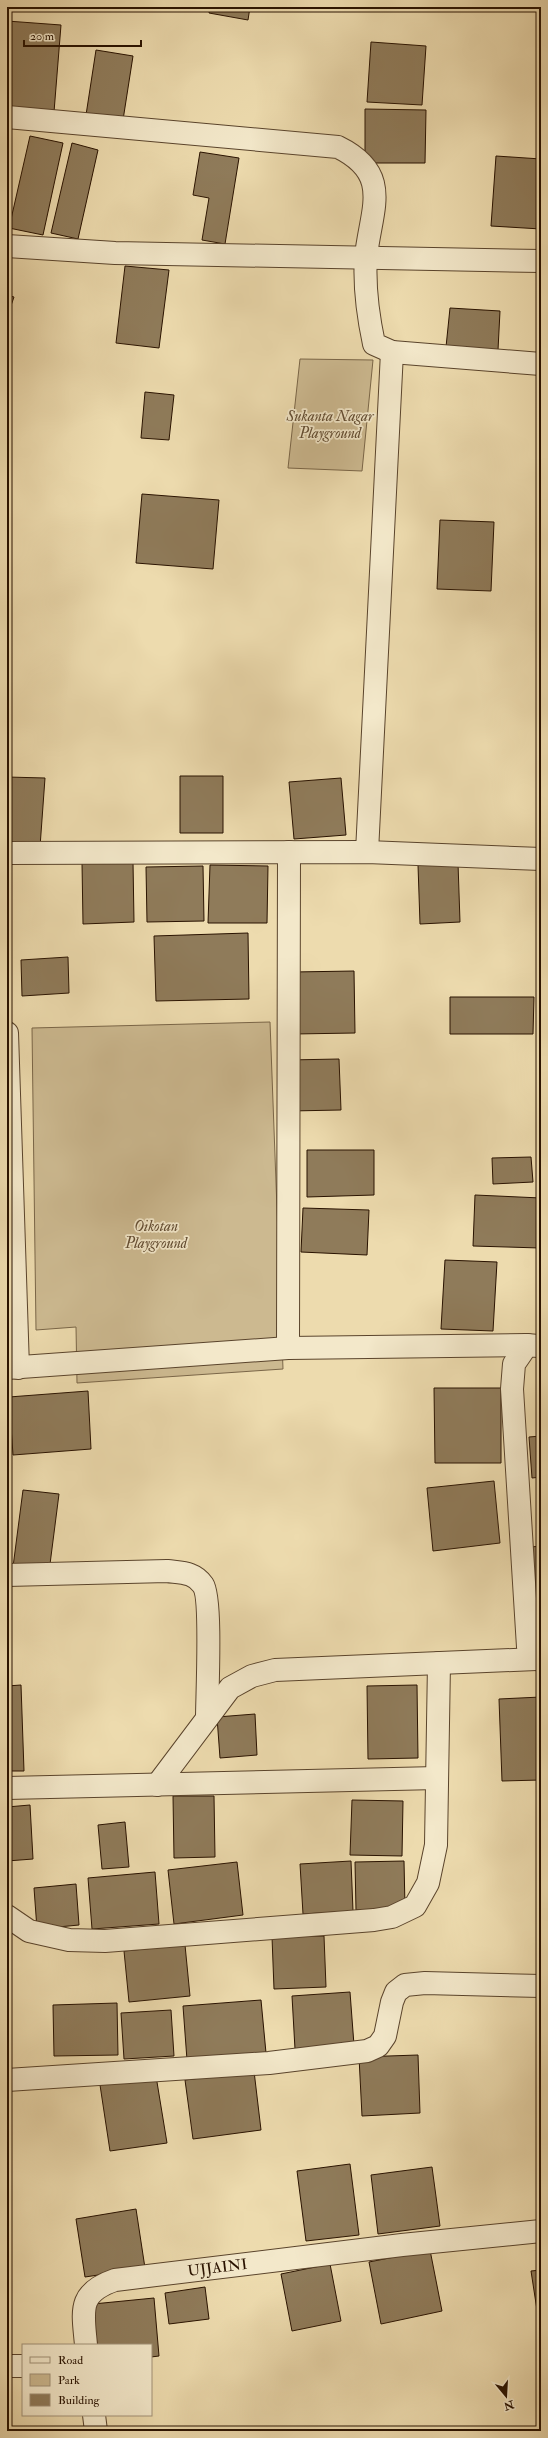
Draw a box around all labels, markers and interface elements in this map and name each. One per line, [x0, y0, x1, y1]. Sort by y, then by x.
scale bar [24, 22, 141, 48]
text: 20 m [30, 29, 55, 44]
park label: Sukanta Nagar Playground [286, 407, 375, 443]
park label: Oikotan Playground [124, 1217, 189, 1253]
street label: UJJAINI [186, 2254, 248, 2281]
legend [22, 2344, 152, 2416]
text: Road [58, 2353, 83, 2368]
text: Park [58, 2373, 80, 2388]
north arrow [486, 2376, 526, 2416]
text: Building [58, 2393, 101, 2408]
text: N [501, 2397, 517, 2413]

